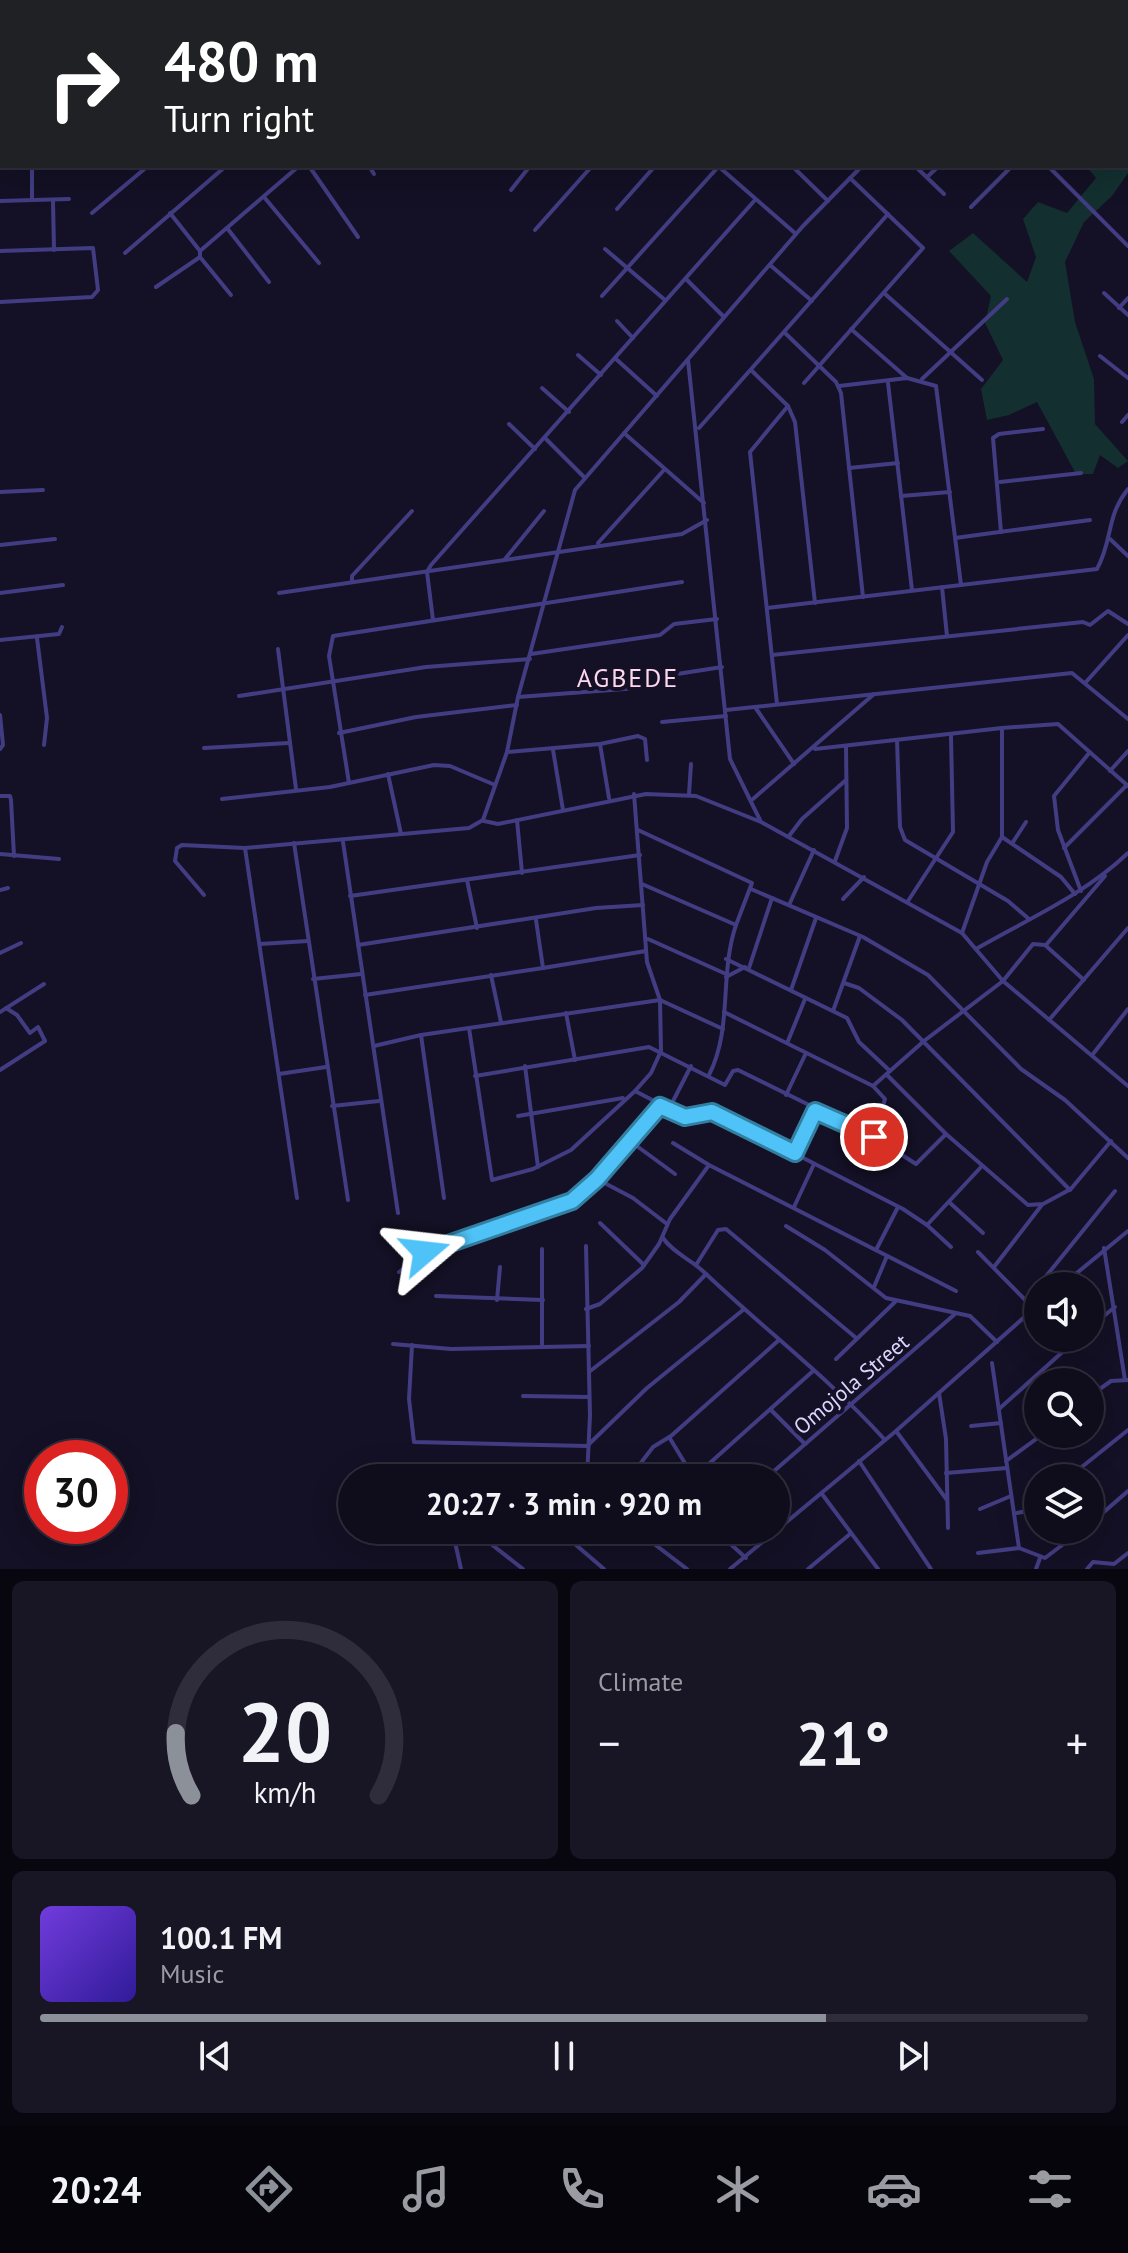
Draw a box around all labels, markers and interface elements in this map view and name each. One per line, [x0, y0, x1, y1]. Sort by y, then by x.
text: 480 m [164, 25, 319, 97]
icon: right [32, 32, 136, 136]
text: Turn right [164, 95, 314, 142]
district label: AGBEDE [577, 661, 679, 694]
pin [840, 1103, 908, 1171]
icon: arrive [852, 1115, 896, 1159]
position arrow [383, 1210, 467, 1294]
map controls [1024, 1272, 1104, 1544]
button: sound [1024, 1272, 1104, 1352]
street label: Omojola Street [788, 1327, 915, 1440]
button: search [1024, 1368, 1104, 1448]
speed limit sign: 30 [24, 1440, 128, 1544]
button: layers [1024, 1464, 1104, 1544]
text: 20:27 · 3 min · 920 m [426, 1484, 702, 1523]
text: Climate [598, 1665, 683, 1698]
text: 20 [238, 1677, 332, 1785]
text: 21° [796, 1704, 890, 1782]
text: − [598, 1714, 620, 1771]
text: + [1066, 1714, 1088, 1771]
text: km/h [254, 1774, 316, 1811]
text: 100.1 FM [160, 1918, 282, 1957]
text: Music [160, 1957, 224, 1990]
icon: previous [193, 2034, 237, 2078]
icon: pause [542, 2034, 586, 2078]
icon: next [891, 2034, 935, 2078]
icon: directions [241, 2161, 297, 2217]
icon: music [398, 2161, 454, 2217]
icon: phone [554, 2161, 610, 2217]
icon: climate [710, 2161, 766, 2217]
icon: car [866, 2161, 922, 2217]
icon: filters [1022, 2161, 1078, 2217]
text: 20:24 [50, 2166, 141, 2213]

